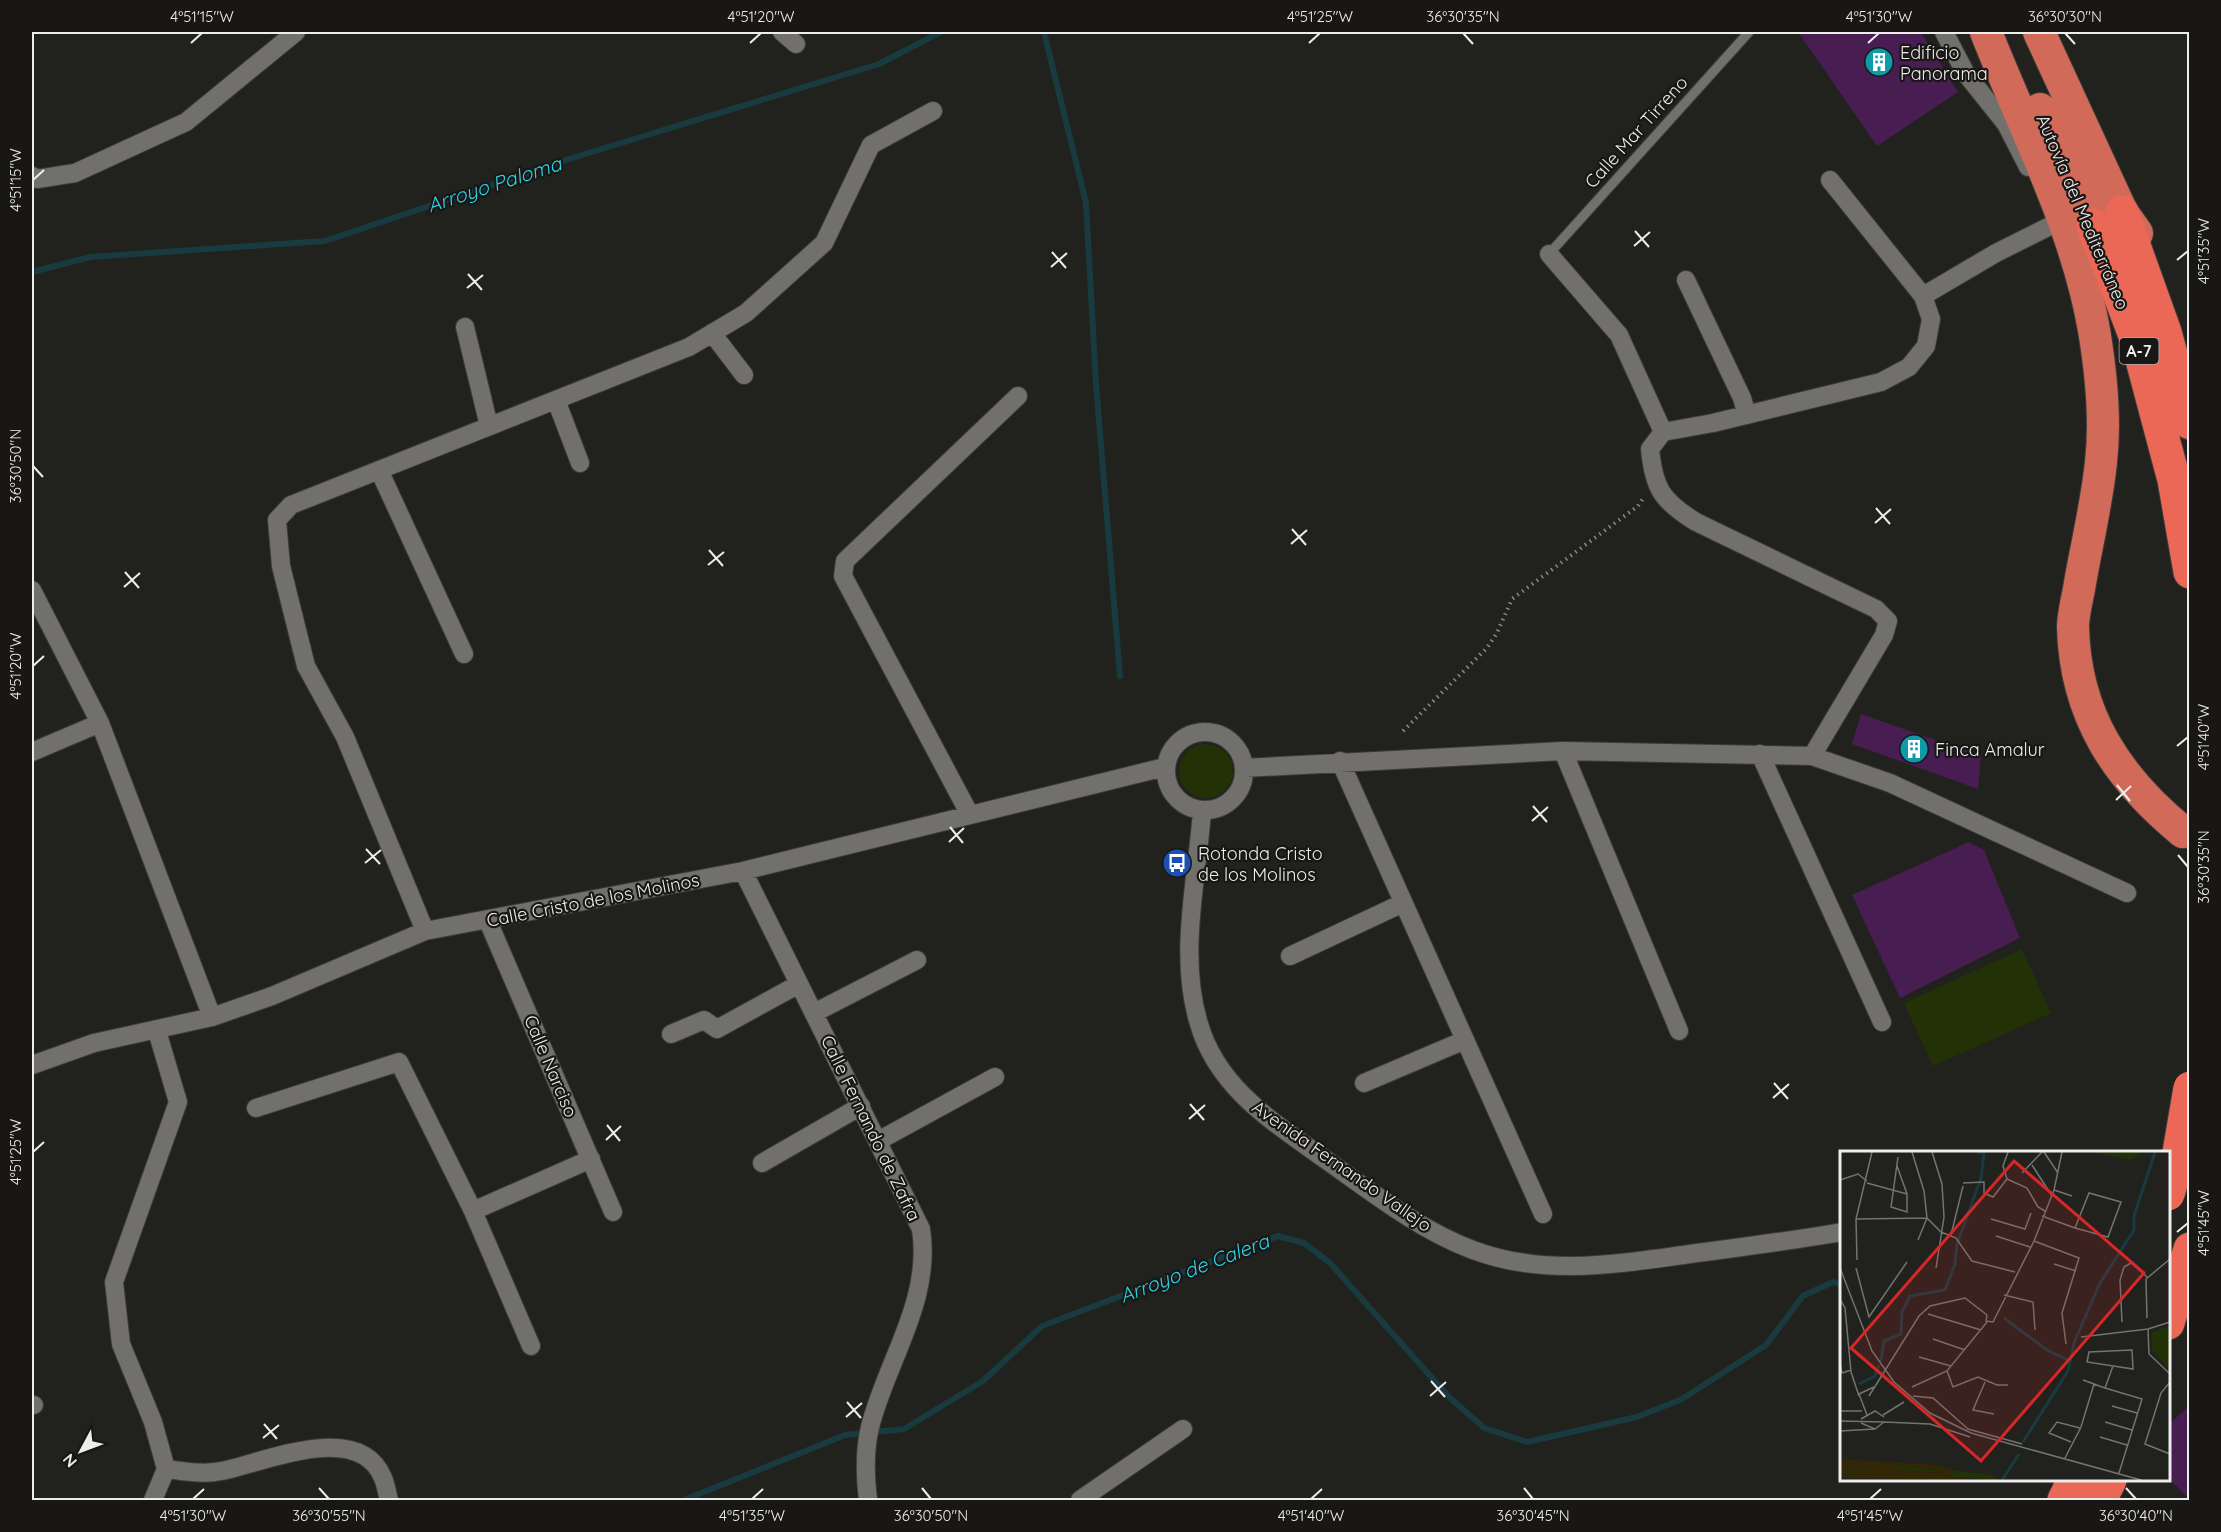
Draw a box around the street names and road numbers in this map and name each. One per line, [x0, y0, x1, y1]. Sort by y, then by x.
street label: Calle Mar Tirreno [1580, 71, 1692, 193]
street label: Autovía del Mediterráneo [2031, 111, 2135, 313]
road number: A-7 [2120, 338, 2158, 364]
street label: Calle Cristo de los Molinos [485, 868, 701, 932]
street label: Calle Narciso [519, 1011, 583, 1121]
street label: Calle Fernando de Zafra [816, 1031, 926, 1225]
street label: Avenida Fernando Vallejo [1248, 1095, 1436, 1237]

